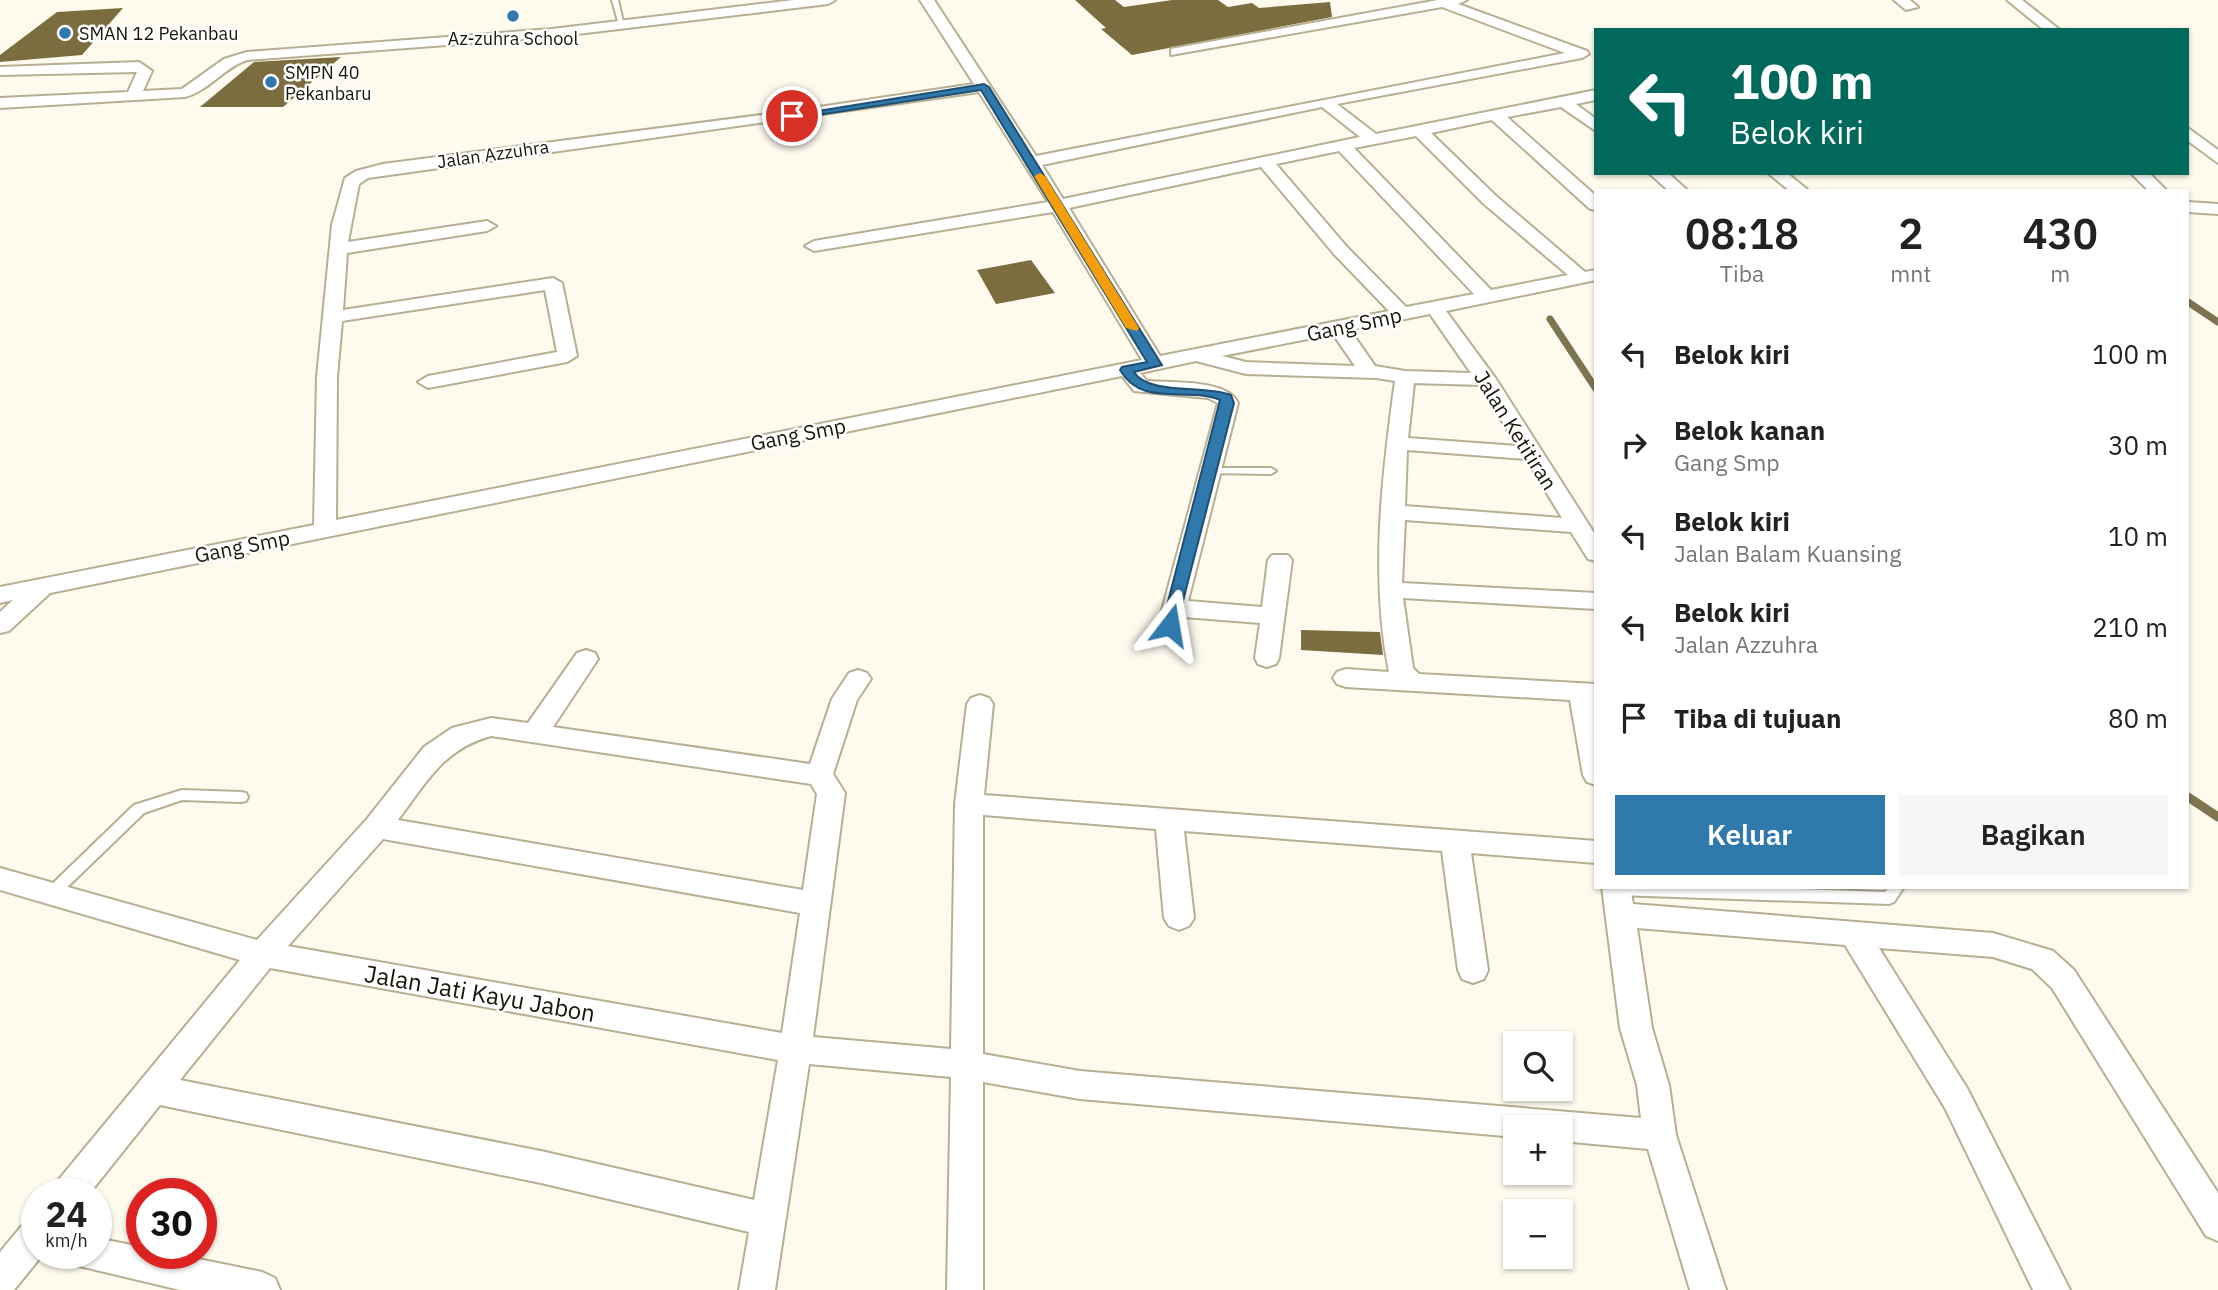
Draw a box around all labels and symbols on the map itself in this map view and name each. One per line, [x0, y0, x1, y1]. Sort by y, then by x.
marker: Az-zuhra School [505, 8, 521, 24]
place label: SMAN 12 Pekanbau [79, 22, 238, 45]
marker: SMAN 12 Pekanbau [57, 25, 73, 41]
place label: Az-zuhra School [448, 27, 578, 50]
place label: SMPN 40 Pekanbaru [285, 61, 372, 105]
marker: SMPN 40 Pekanbaru [263, 74, 279, 90]
pin [762, 86, 822, 146]
street label: Jalan Azzuhra [436, 135, 551, 173]
street label: Gang Smp [1304, 300, 1404, 348]
street label: Jalan Ketitiran [1468, 365, 1564, 495]
street label: Gang Smp [748, 411, 848, 457]
street label: Gang Smp [192, 523, 292, 569]
position arrow [1133, 588, 1207, 662]
street label: Jalan Jati Kayu Jabon [362, 957, 598, 1029]
speed limit sign: 30 [126, 1178, 217, 1269]

